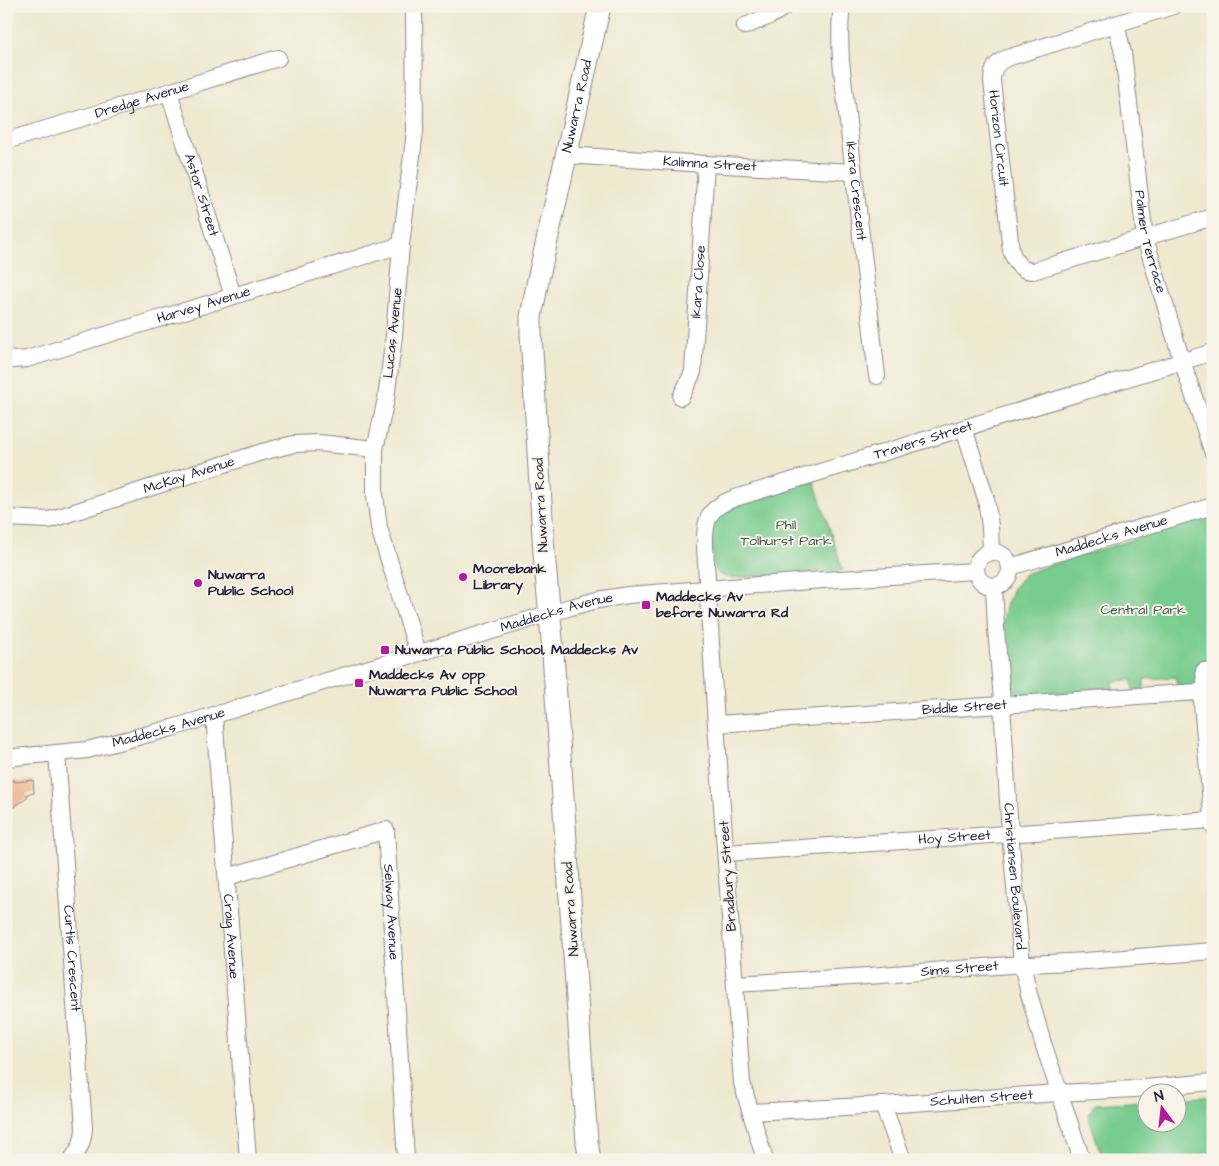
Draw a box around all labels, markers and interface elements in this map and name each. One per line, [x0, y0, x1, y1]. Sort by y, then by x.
street label: Nuwarra Road [557, 58, 598, 155]
street label: Dredge Avenue [92, 76, 192, 124]
street label: Horizon Circuit [983, 89, 1014, 188]
street label: Ikara Crescent [840, 140, 871, 242]
street label: Astor Street [179, 151, 224, 239]
street label: Kalimna Street [662, 151, 757, 177]
street label: Palmer Terrace [1129, 189, 1171, 296]
street label: Ikara Close [686, 244, 711, 319]
street label: Harvey Avenue [154, 281, 253, 329]
street label: Lucas Avenue [378, 286, 408, 379]
street label: Travers Street [871, 416, 975, 465]
street label: McKay Avenue [141, 451, 238, 499]
street label: Nuwarra Road [529, 457, 553, 553]
street label: Maddecks Avenue [1053, 510, 1170, 563]
park label: Phil Tolhurst Park [740, 515, 832, 551]
place label: Moorebank Library [473, 559, 547, 595]
place label: Nuwarra Public School [208, 565, 294, 601]
marker: Moorebank Library [457, 571, 469, 583]
marker: Nuwarra Public School [192, 577, 204, 589]
place label: Maddecks Av before Nuwarra Rd [656, 587, 789, 623]
street label: Maddecks Avenue [498, 588, 615, 638]
marker: Maddecks Av before Nuwarra Rd [640, 599, 652, 611]
park label: Central Park [1100, 600, 1186, 620]
place label: Nuwarra Public School, Maddecks Av [395, 640, 639, 660]
marker: Nuwarra Public School, Maddecks Av [379, 644, 391, 656]
place label: Maddecks Av opp Nuwarra Public School [369, 665, 518, 701]
marker: Maddecks Av opp Nuwarra Public School [353, 677, 365, 689]
street label: Biddle Street [921, 695, 1008, 720]
street label: Maddecks Avenue [110, 702, 228, 753]
street label: Christiansen Boulevard [998, 802, 1031, 950]
street label: Bradbury Street [714, 820, 742, 932]
street label: Hoy Street [917, 825, 992, 850]
street label: Nuwarra Road [558, 861, 584, 957]
street label: Selway Avenue [378, 864, 404, 961]
street label: Craig Avenue [218, 893, 244, 980]
street label: Curtis Crescent [58, 905, 86, 1013]
street label: Sims Street [920, 956, 999, 982]
north arrow [1136, 1084, 1186, 1134]
street label: Schulten Street [929, 1085, 1034, 1112]
text: N [1152, 1086, 1166, 1107]

